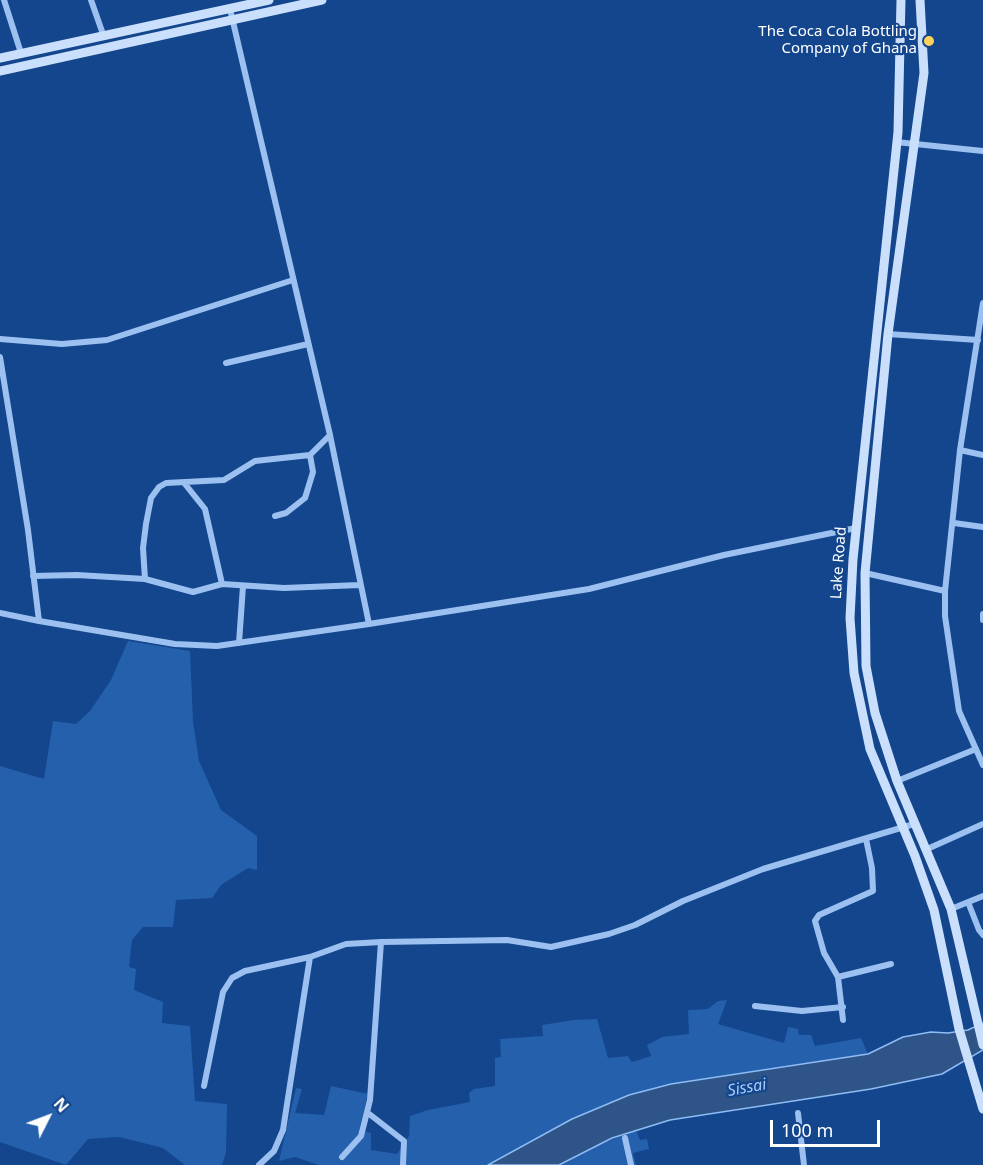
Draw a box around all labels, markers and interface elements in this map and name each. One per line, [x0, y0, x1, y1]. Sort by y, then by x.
place label: The Coca Cola Bottling Company of Ghana [758, 23, 917, 58]
marker: The Coca Cola Bottling Company of Ghana [922, 34, 936, 48]
street label: Lake Road [827, 526, 851, 600]
water label: Sissai [726, 1075, 768, 1101]
north arrow [18, 1087, 78, 1147]
text: N [49, 1093, 74, 1117]
scale bar [773, 1108, 882, 1146]
text: 100 m [781, 1118, 833, 1142]

